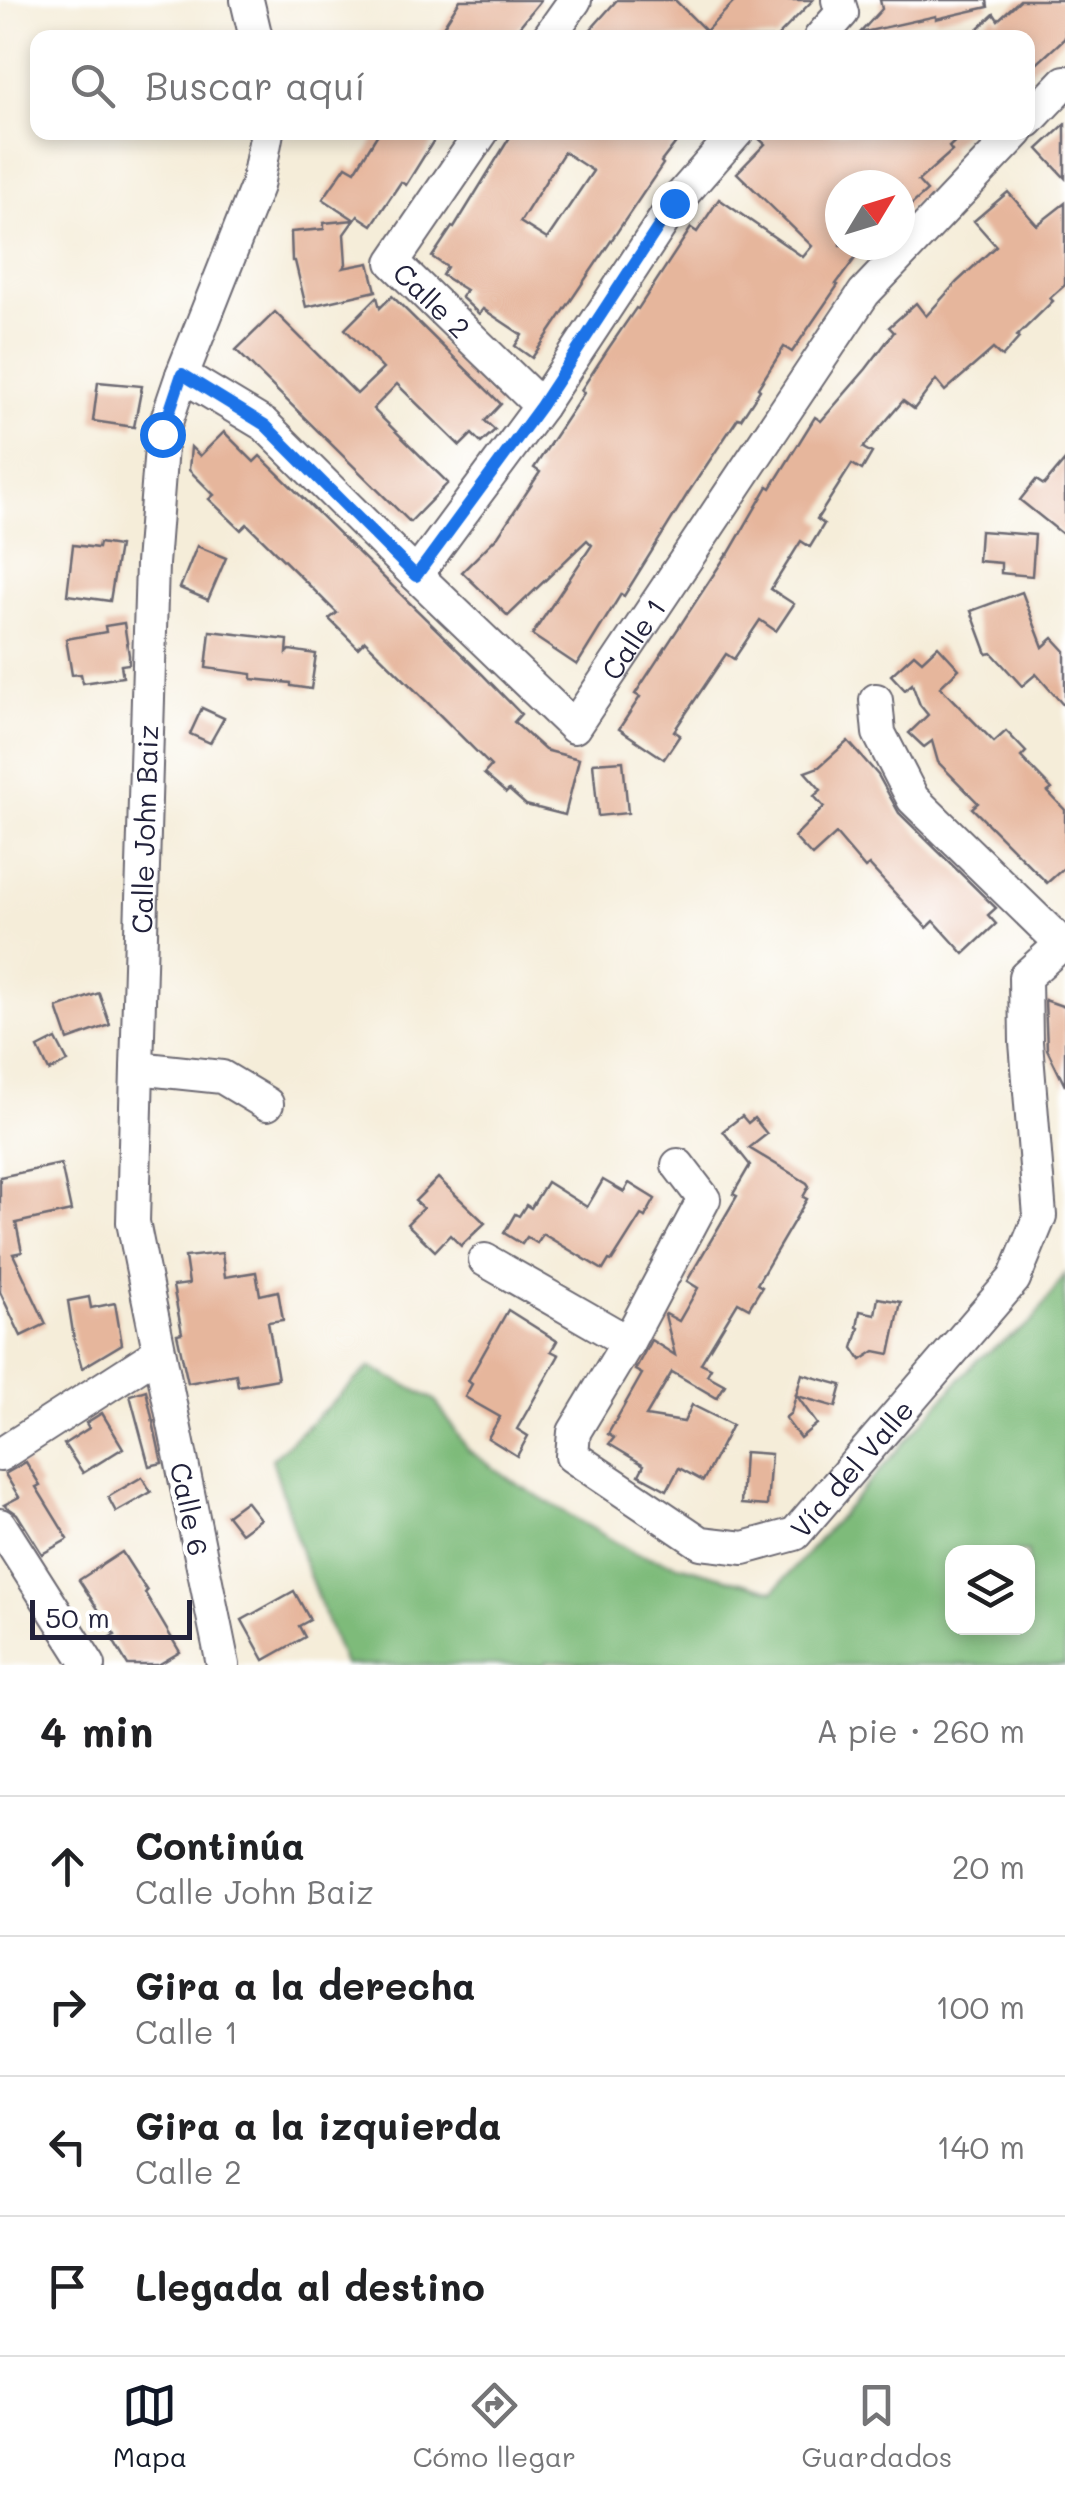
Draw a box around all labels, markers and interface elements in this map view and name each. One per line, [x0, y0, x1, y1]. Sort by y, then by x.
search box [30, 30, 1035, 140]
icon: search [65, 58, 120, 113]
text: Buscar aquí [145, 60, 366, 110]
north arrow [825, 170, 915, 260]
route end [652, 181, 698, 227]
street label: Calle 2 [386, 254, 478, 345]
route start [140, 412, 186, 458]
street label: Calle 1 [593, 591, 673, 686]
street label: Calle John Baiz [123, 724, 165, 934]
street label: Vía del Valle [782, 1392, 921, 1545]
street label: Calle 6 [163, 1459, 217, 1559]
map controls [945, 1545, 1035, 1635]
button: layers [945, 1545, 1035, 1635]
scale bar [30, 1595, 192, 1640]
text: 50 m [45, 1599, 110, 1635]
text: 4 min [40, 1703, 153, 1758]
text: A pie · 260 m [816, 1709, 1025, 1751]
text: Continúa [135, 1820, 305, 1870]
icon: ahead [40, 1839, 95, 1894]
text: 20 m [952, 1845, 1025, 1887]
text: Calle John Baiz [135, 1870, 374, 1912]
text: Gira a la derecha [135, 1960, 475, 2010]
icon: right [40, 1979, 95, 2034]
text: 100 m [935, 1985, 1025, 2027]
text: Calle 1 [135, 2010, 238, 2052]
text: Gira a la izquierda [135, 2100, 501, 2150]
icon: left [40, 2119, 95, 2174]
text: 140 m [936, 2125, 1025, 2167]
text: Calle 2 [135, 2150, 242, 2192]
icon: arrive [40, 2259, 95, 2314]
text: Llegada al destino [135, 2261, 485, 2311]
tab: Mapa [113, 2378, 187, 2474]
tab: Cómo llegar [413, 2378, 576, 2474]
tab: Guardados [802, 2378, 952, 2474]

